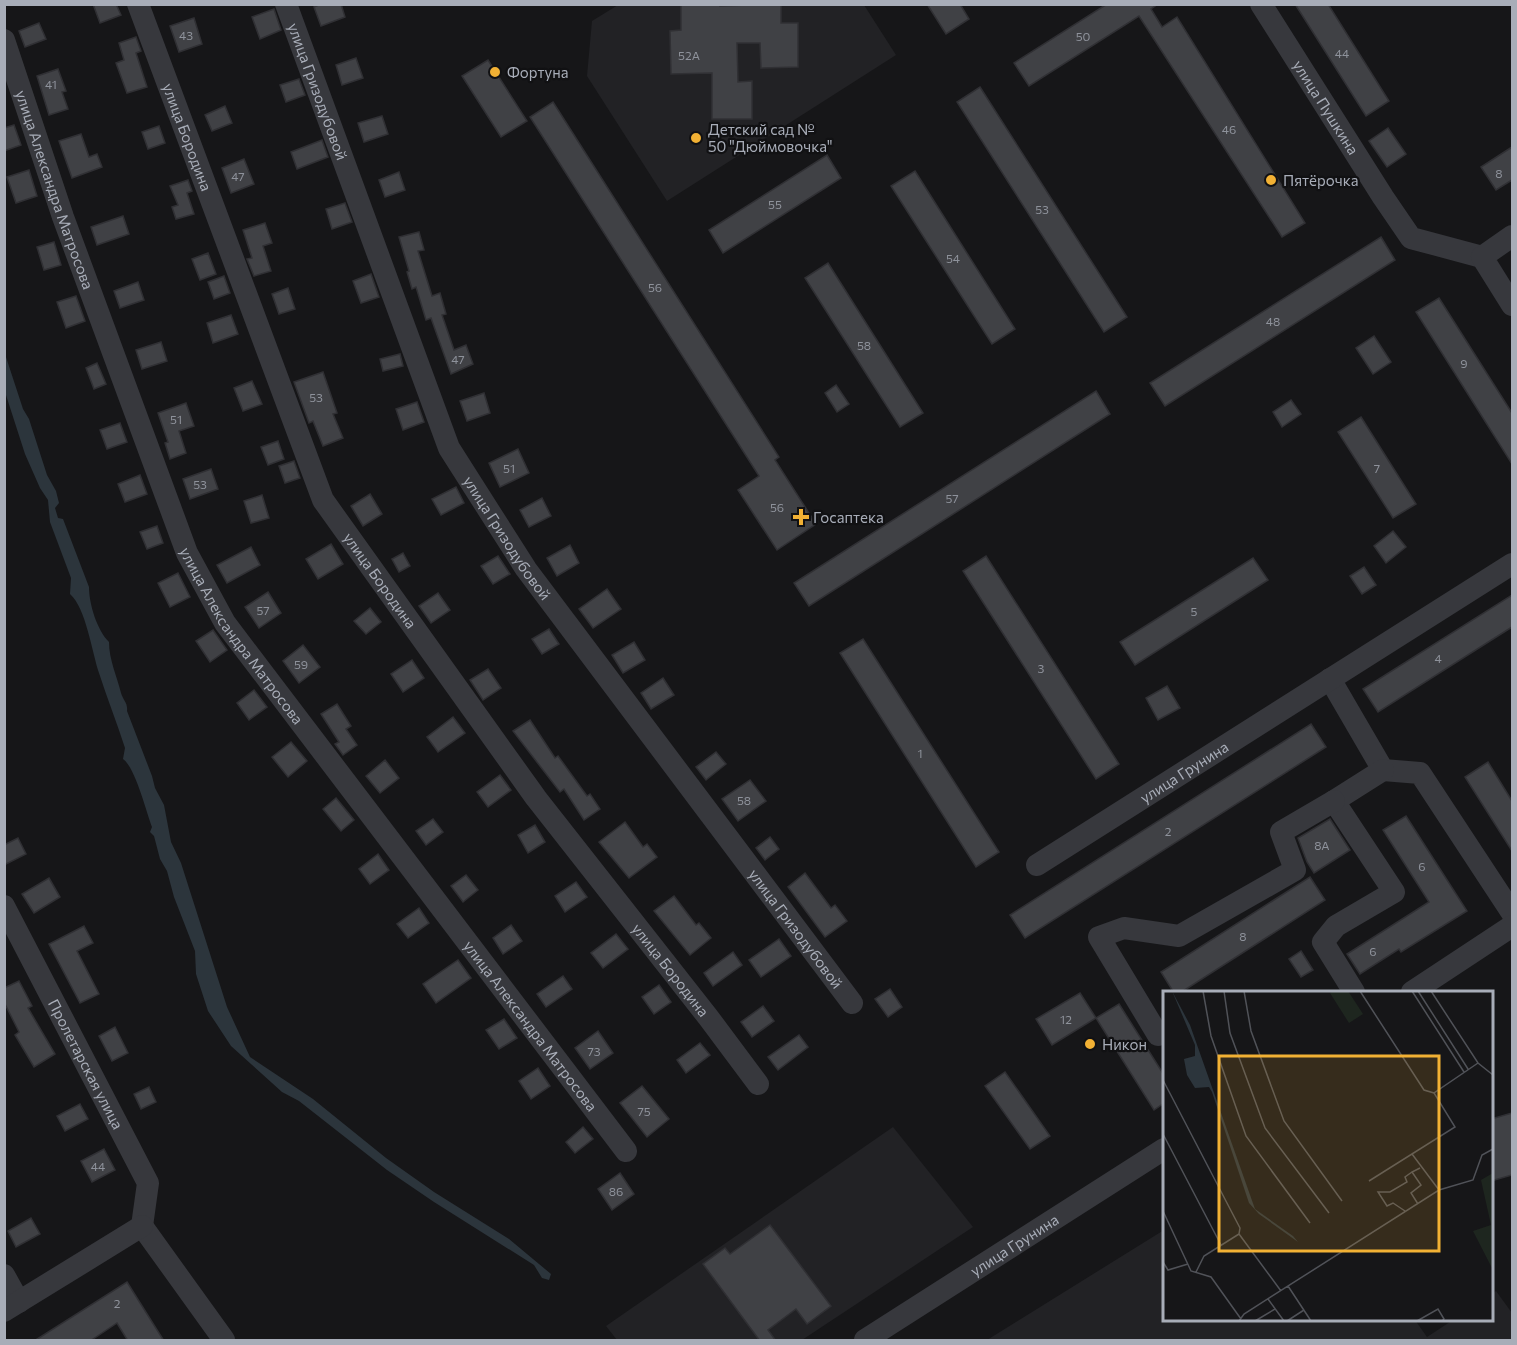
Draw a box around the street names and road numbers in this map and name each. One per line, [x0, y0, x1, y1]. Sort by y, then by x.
street label: улица Гризодубовой [285, 20, 351, 162]
street label: улица Пушкина [1290, 57, 1363, 158]
street label: улица Бородина [159, 81, 216, 193]
street label: улица Александра Матросова [12, 88, 98, 292]
street label: улица Гризодубовой [460, 472, 555, 603]
street label: улица Бородина [340, 529, 421, 632]
street label: улица Александра Матросова [177, 545, 307, 727]
street label: улица Грунина [1137, 737, 1231, 806]
street label: улица Гризодубовой [745, 865, 847, 992]
street label: улица Бородина [629, 919, 713, 1020]
street label: улица Александра Матросова [460, 937, 601, 1115]
street label: Пролетарская улица [45, 996, 127, 1132]
street label: улица Грунина [967, 1210, 1062, 1279]

